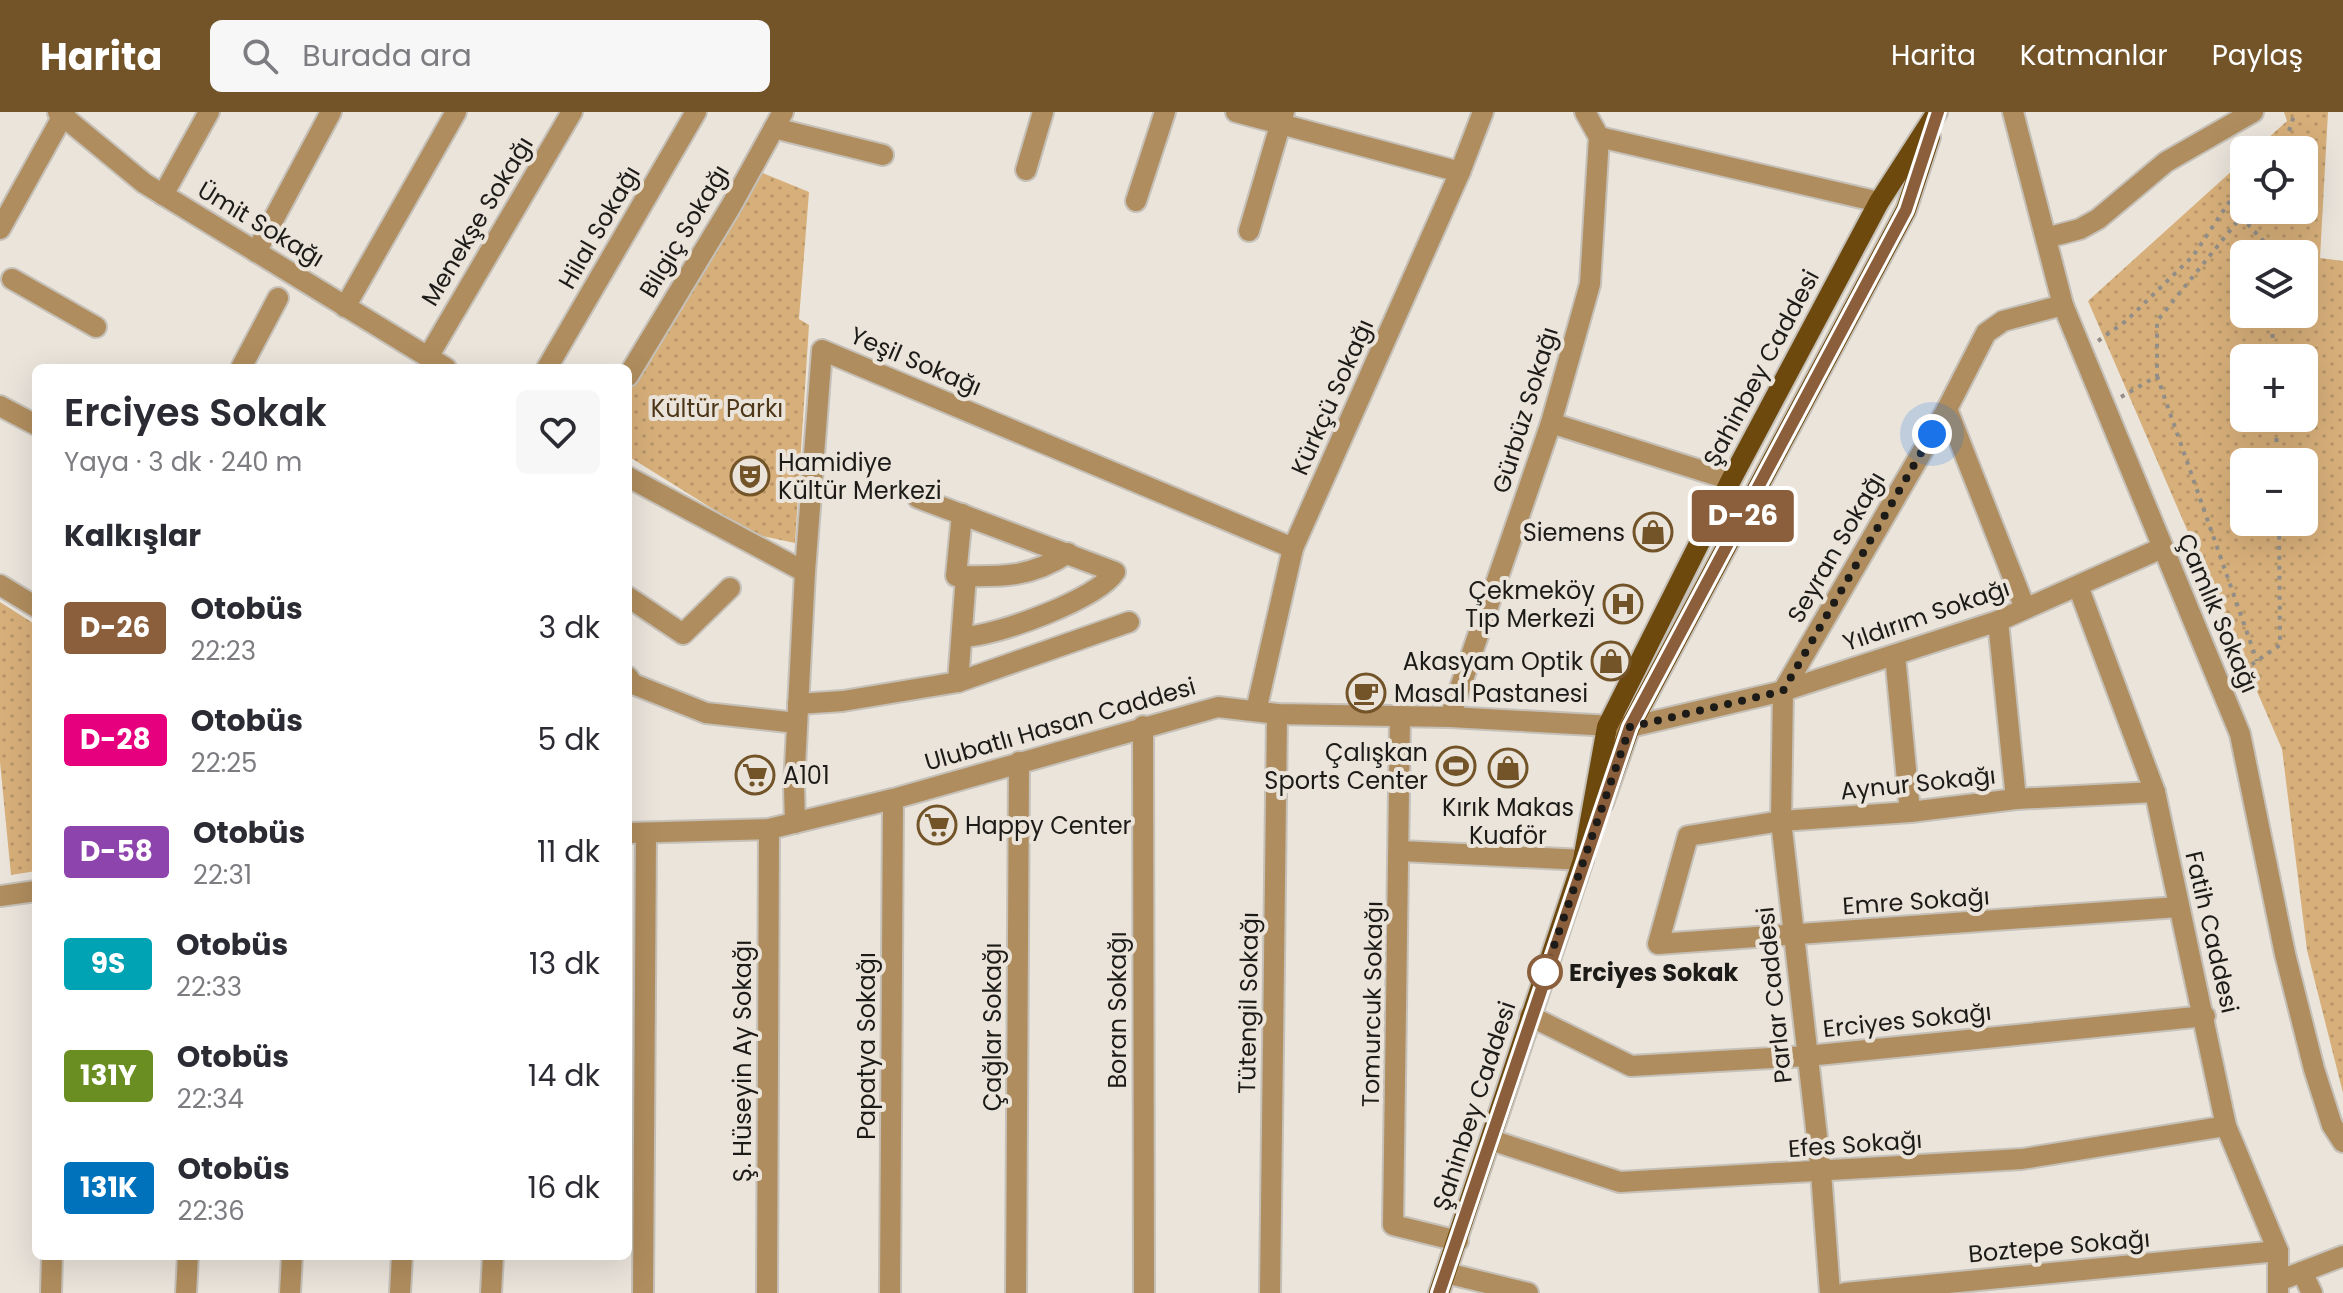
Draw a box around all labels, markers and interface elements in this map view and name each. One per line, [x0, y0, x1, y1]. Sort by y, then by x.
search box [210, 20, 770, 92]
text: Harita [40, 30, 162, 83]
icon: search [238, 34, 282, 78]
text: Burada ara [302, 34, 472, 77]
text: Harita [1891, 36, 1976, 75]
text: Katmanlar [2020, 36, 2168, 75]
text: Paylaş [2212, 36, 2303, 75]
street label: Menekşe Sokağı [413, 130, 541, 312]
map controls [2230, 136, 2318, 536]
button: locate [2230, 136, 2318, 224]
street label: Bilgiç Sokağı [631, 158, 737, 304]
street label: Hilal Sokağı [550, 159, 648, 295]
street label: Ümit Sokağı [192, 173, 330, 275]
button: layers [2230, 240, 2318, 328]
street label: Şahinbey Caddesi [1695, 264, 1827, 472]
street label: Kürkçü Sokağı [1283, 314, 1381, 480]
street label: Yeşil Sokağı [845, 318, 987, 404]
street label: Gürbüz Sokağı [1484, 323, 1566, 497]
button: + [2230, 344, 2318, 432]
text: Erciyes Sokak [64, 386, 327, 439]
button: heart [516, 390, 600, 474]
park label: Kültür Parkı [651, 392, 783, 425]
your location [1912, 414, 1952, 454]
text: Yaya · 3 dk · 240 m [64, 444, 302, 480]
place label: Hamidiye Kültür Merkezi [778, 446, 942, 507]
button: − [2230, 448, 2318, 536]
theatre icon: Hamidiye Kültür Merkezi [729, 455, 771, 497]
street label: Seyran Sokağı [1779, 465, 1893, 629]
line badge: D-26 [1687, 490, 1799, 542]
text: D-26 [1708, 496, 1778, 535]
shop icon: Siemens [1632, 511, 1674, 553]
text: Kalkışlar [64, 514, 201, 557]
place label: Siemens [1523, 516, 1625, 549]
street label: Çamlık Sokağı [2170, 528, 2266, 698]
street label: Yıldırım Sokağı [1838, 571, 2014, 659]
place label: Çekmeköy Tıp Merkezi [1465, 574, 1595, 635]
hospital icon: Çekmeköy Tıp Merkezi [1602, 583, 1644, 625]
text: Otobüs [190, 587, 303, 630]
text: 3 dk [539, 606, 600, 649]
text: D-26 [80, 608, 150, 647]
text: 22:23 [190, 633, 256, 669]
shop icon: Akasyam Optik [1590, 640, 1632, 682]
place label: Akasyam Optik [1403, 645, 1584, 678]
street label: Ulubatlı Hasan Caddesi [921, 669, 1199, 779]
cafe icon: Masal Pastanesi [1345, 672, 1387, 714]
place label: Masal Pastanesi [1394, 677, 1588, 710]
text: Otobüs [191, 699, 303, 742]
text: 5 dk [537, 718, 600, 761]
text: D-28 [80, 720, 151, 759]
place label: Çalışkan Sports Center [1264, 736, 1428, 797]
text: 22:25 [191, 745, 257, 781]
sports icon: Çalışkan Sports Center [1435, 745, 1477, 787]
shop icon: Kırık Makas Kuaför [1487, 747, 1529, 789]
supermarket icon: A101 [734, 754, 776, 796]
street label: Aynur Sokağı [1839, 758, 1997, 808]
place label: A101 [783, 759, 830, 792]
place label: Kırık Makas Kuaför [1442, 791, 1574, 852]
supermarket icon: Happy Center [916, 804, 958, 846]
place label: Happy Center [965, 809, 1132, 842]
text: Otobüs [193, 811, 305, 854]
text: 11 dk [537, 830, 600, 873]
text: D-58 [80, 832, 153, 871]
street label: Fatih Caddesi [2177, 848, 2247, 1016]
text: 22:31 [193, 857, 252, 893]
street label: Emre Sokağı [1841, 879, 1991, 923]
street label: Tomurcuk Sokağı [1354, 901, 1390, 1107]
street label: Parlar Caddesi [1748, 905, 1800, 1085]
street label: Tütengil Sokağı [1230, 912, 1266, 1094]
text: Otobüs [176, 923, 288, 966]
street label: Boran Sokağı [1101, 931, 1134, 1089]
street label: Ş. Hüseyin Ay Sokağı [726, 940, 759, 1182]
text: 13 dk [529, 942, 600, 985]
street label: Çağlar Sokağı [976, 943, 1009, 1111]
text: 9S [91, 944, 125, 983]
street label: Papatya Sokağı [850, 952, 883, 1140]
marker: Erciyes Sokak [1528, 955, 1562, 989]
place label: Erciyes Sokak [1569, 956, 1738, 989]
text: 22:33 [176, 969, 242, 1005]
street label: Erciyes Sokağı [1821, 995, 1993, 1045]
street label: Şahinbey Caddesi [1425, 997, 1523, 1215]
text: Otobüs [177, 1035, 289, 1078]
text: 14 dk [528, 1054, 600, 1097]
text: 131Y [80, 1056, 137, 1095]
text: 22:34 [177, 1081, 244, 1117]
street label: Efes Sokağı [1787, 1123, 1923, 1165]
text: Otobüs [178, 1147, 290, 1190]
text: 16 dk [528, 1166, 600, 1209]
text: 131K [80, 1168, 138, 1207]
text: 22:36 [178, 1193, 245, 1229]
street label: Boztepe Sokağı [1967, 1222, 2151, 1270]

